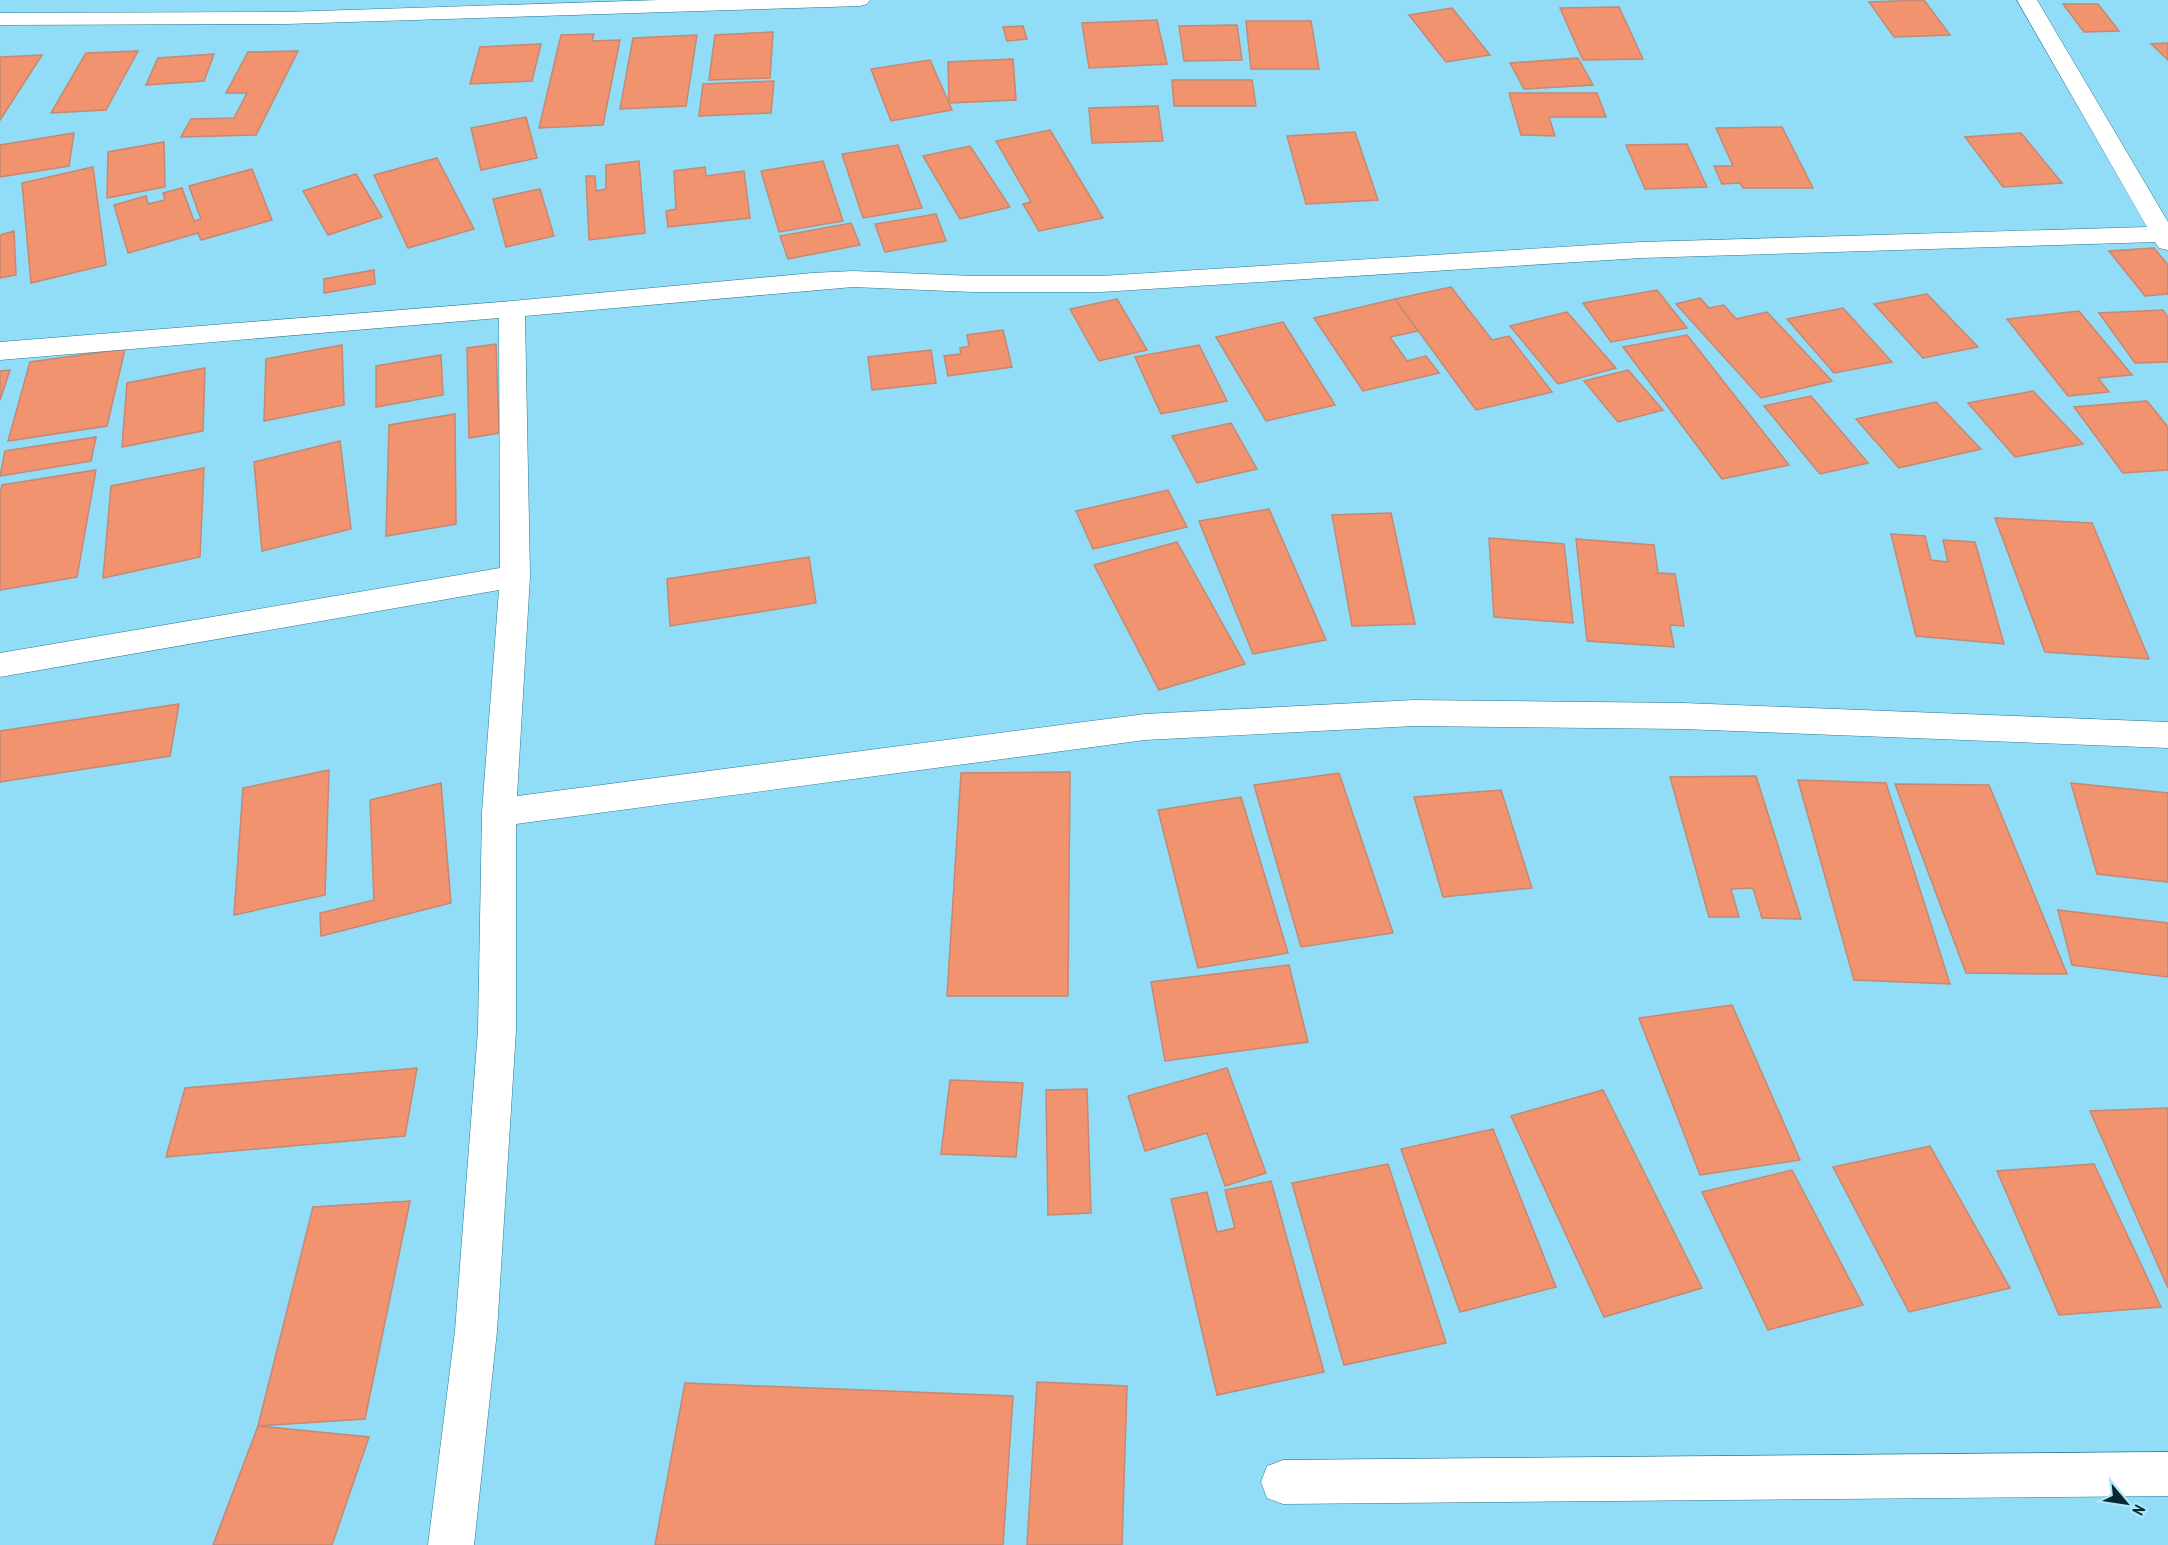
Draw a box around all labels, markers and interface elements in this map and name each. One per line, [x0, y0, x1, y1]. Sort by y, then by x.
north arrow [2096, 1473, 2156, 1533]
text: N [2128, 1502, 2150, 1519]

